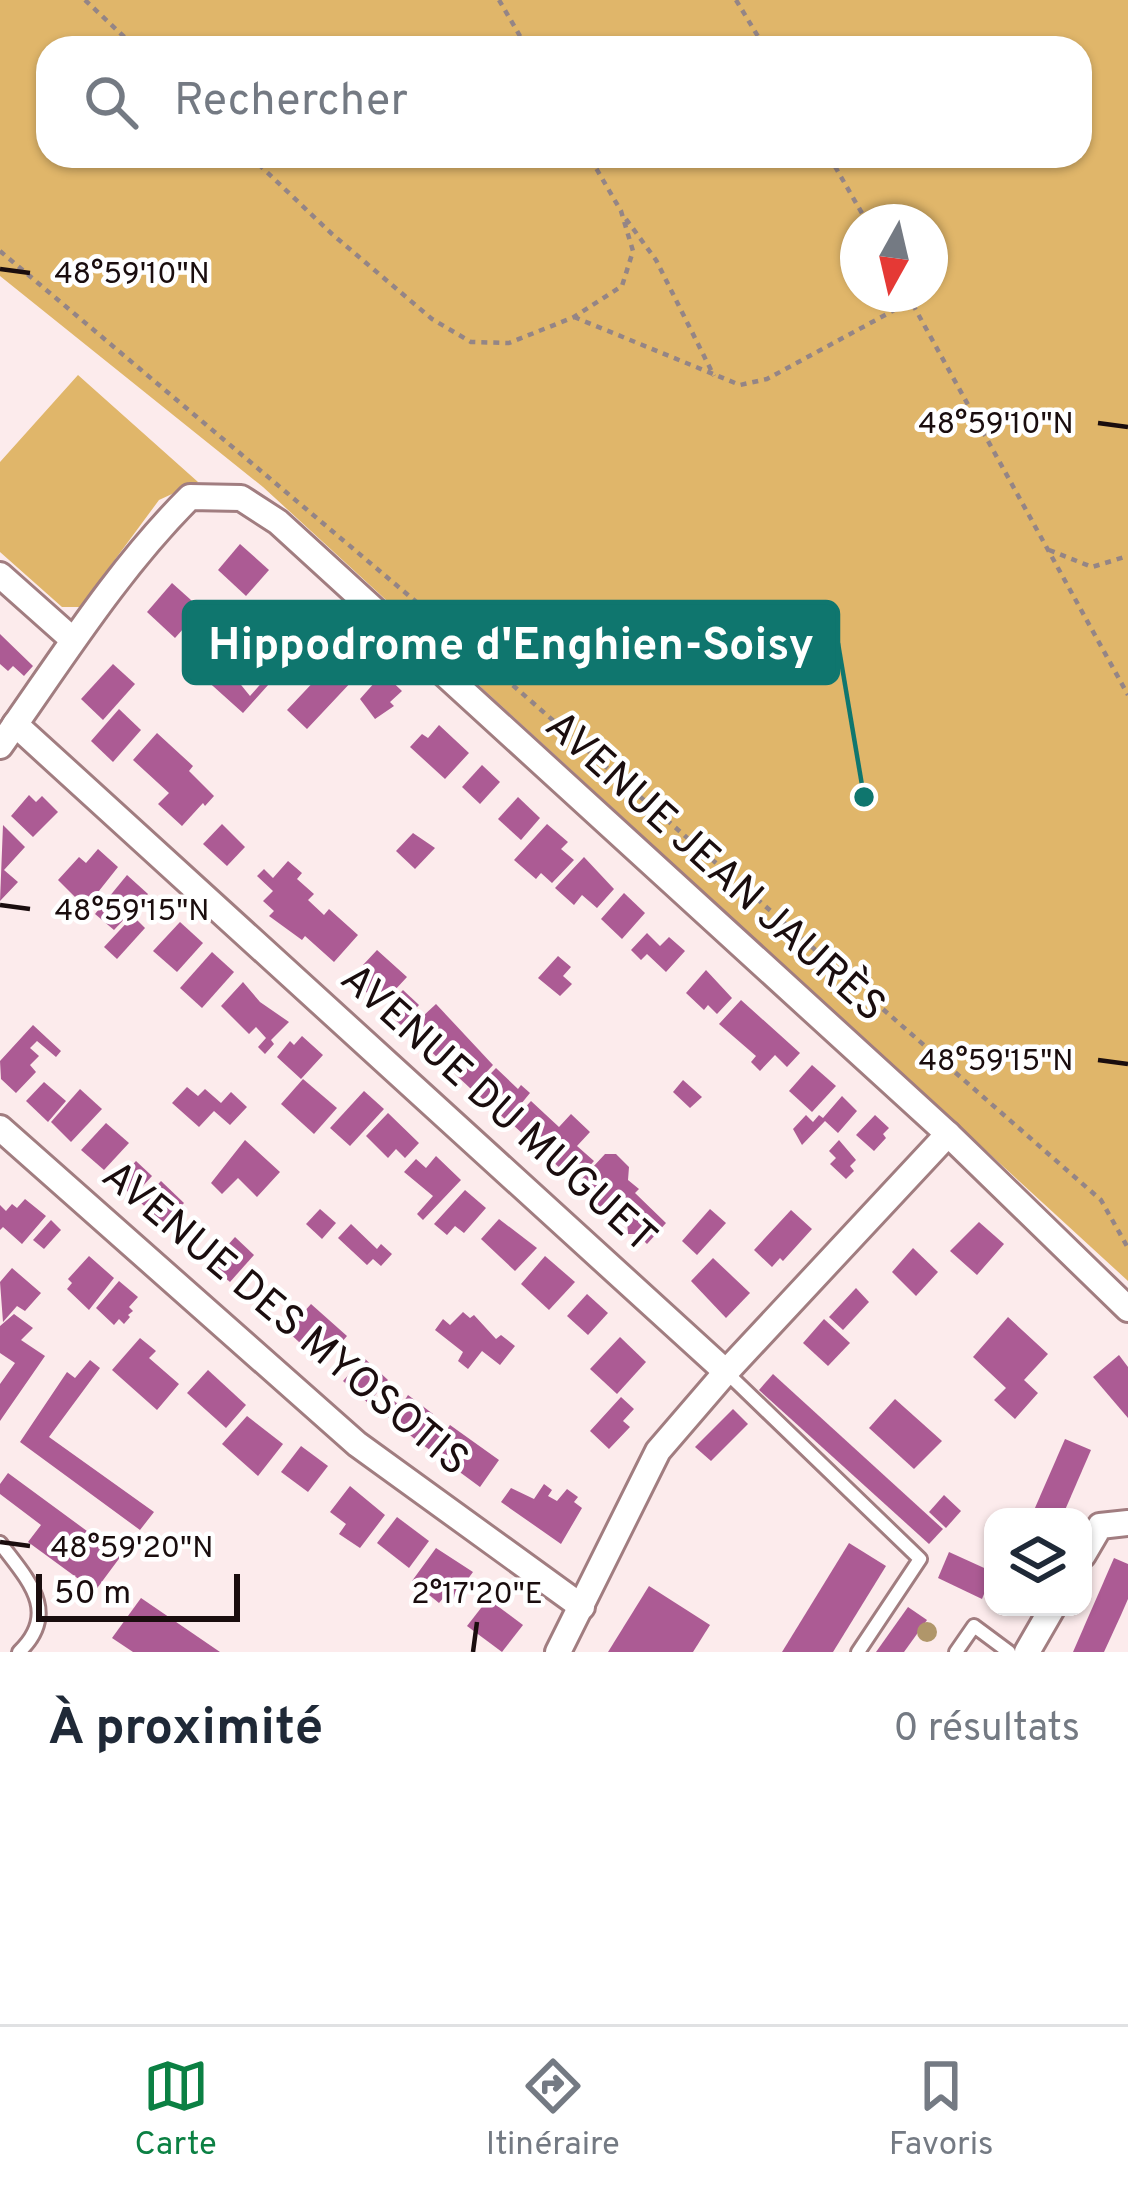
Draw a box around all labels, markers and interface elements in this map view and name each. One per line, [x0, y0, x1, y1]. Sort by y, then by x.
search box [36, 36, 1092, 168]
icon: search [78, 69, 144, 135]
text: Rechercher [174, 74, 408, 131]
north arrow [840, 204, 948, 312]
text: 48°59'10"N [54, 257, 210, 294]
text: 48°59'10"N [918, 407, 1074, 444]
callout: Hippodrome d'Enghien-Soisy [184, 602, 838, 683]
text: Hippodrome d'Enghien-Soisy [208, 619, 814, 676]
street label: AVENUE JEAN JAURÈS [533, 699, 897, 1035]
text: 48°59'15"N [54, 894, 210, 931]
street label: AVENUE DU MUGUET [328, 954, 666, 1266]
text: 48°59'15"N [918, 1044, 1074, 1081]
street label: AVENUE DES MYOSOTIS [90, 1151, 478, 1489]
map controls [984, 1508, 1092, 1616]
button: layers [984, 1508, 1092, 1616]
text: 48°59'20"N [51, 1531, 213, 1568]
scale bar [36, 1568, 240, 1621]
text: 50 m [54, 1574, 131, 1616]
text: 2°17'20"E [411, 1577, 543, 1614]
text: À proximité [48, 1698, 323, 1763]
text: 0 résultats [894, 1706, 1080, 1755]
tab: Carte [134, 2053, 217, 2167]
tab: Itinéraire [486, 2053, 620, 2167]
tab: Favoris [889, 2053, 994, 2167]

